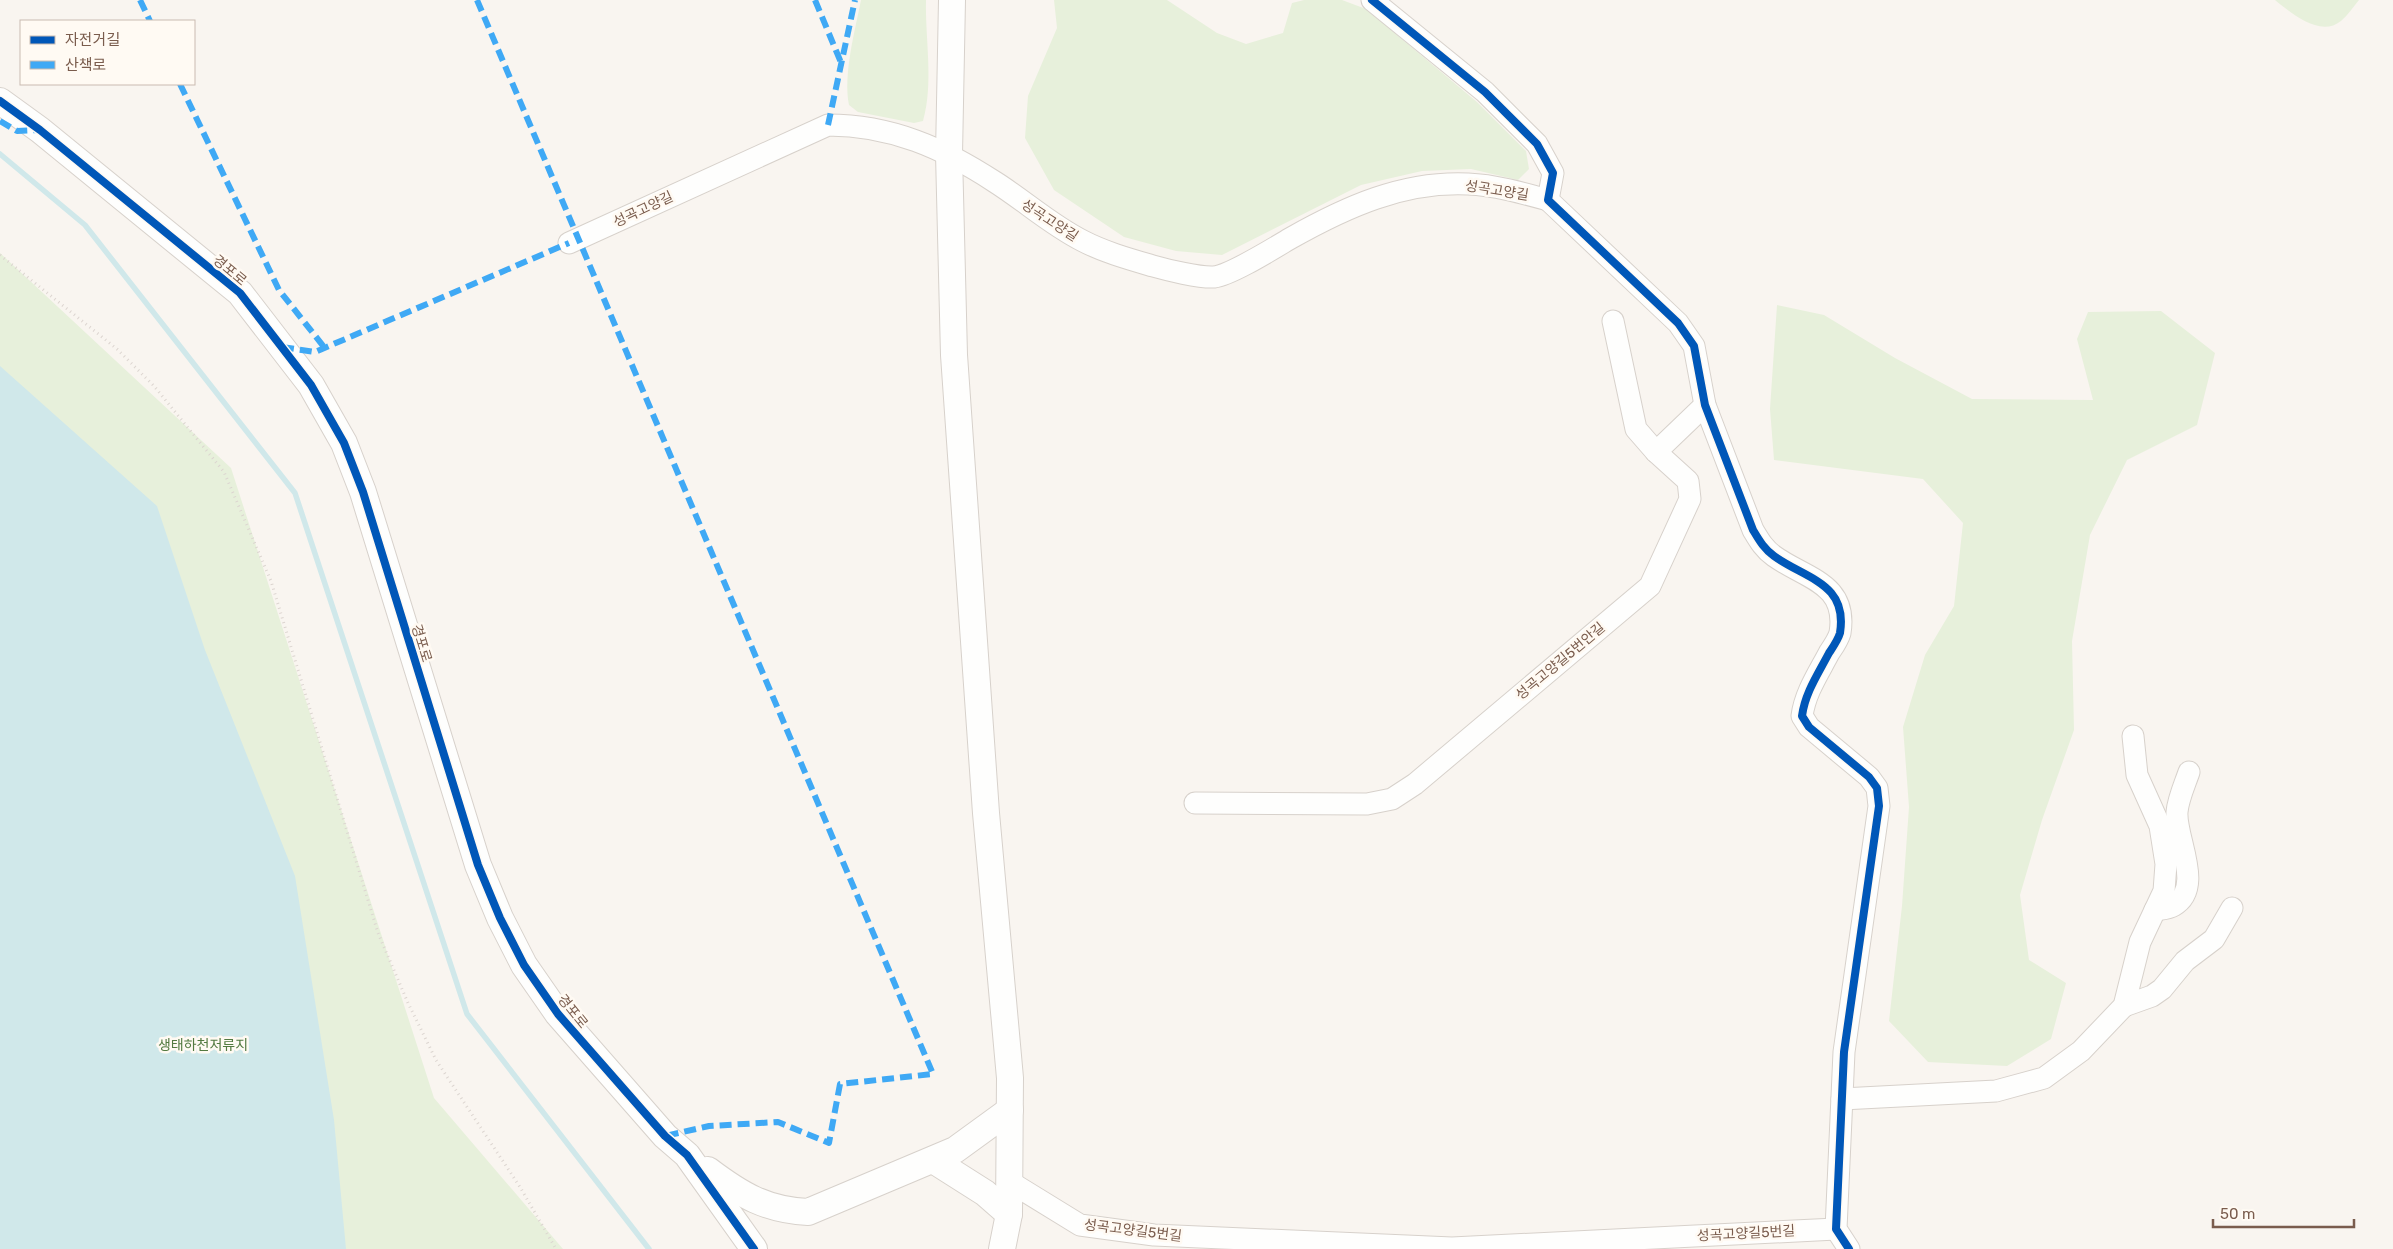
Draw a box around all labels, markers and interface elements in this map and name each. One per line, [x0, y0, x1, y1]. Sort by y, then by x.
legend [20, 20, 195, 85]
text: 자전거길 [65, 31, 120, 49]
text: 산책로 [65, 56, 106, 74]
street label: 성곡고양길 [1464, 177, 1530, 204]
street label: 성곡고양길 [610, 188, 676, 231]
street label: 성곡고양길 [1018, 196, 1081, 245]
street label: 경포로 [209, 251, 250, 289]
street label: 성곡고양길5번안길 [1512, 619, 1608, 704]
street label: 경포로 [408, 622, 435, 664]
street label: 경포로 [554, 991, 591, 1032]
park label: 생태하천저류지 [158, 1037, 248, 1054]
scale bar [2213, 1196, 2354, 1228]
text: 50 m [2220, 1205, 2255, 1223]
street label: 성곡고양길5번길 [1083, 1216, 1183, 1245]
street label: 성곡고양길5번길 [1696, 1222, 1796, 1245]

